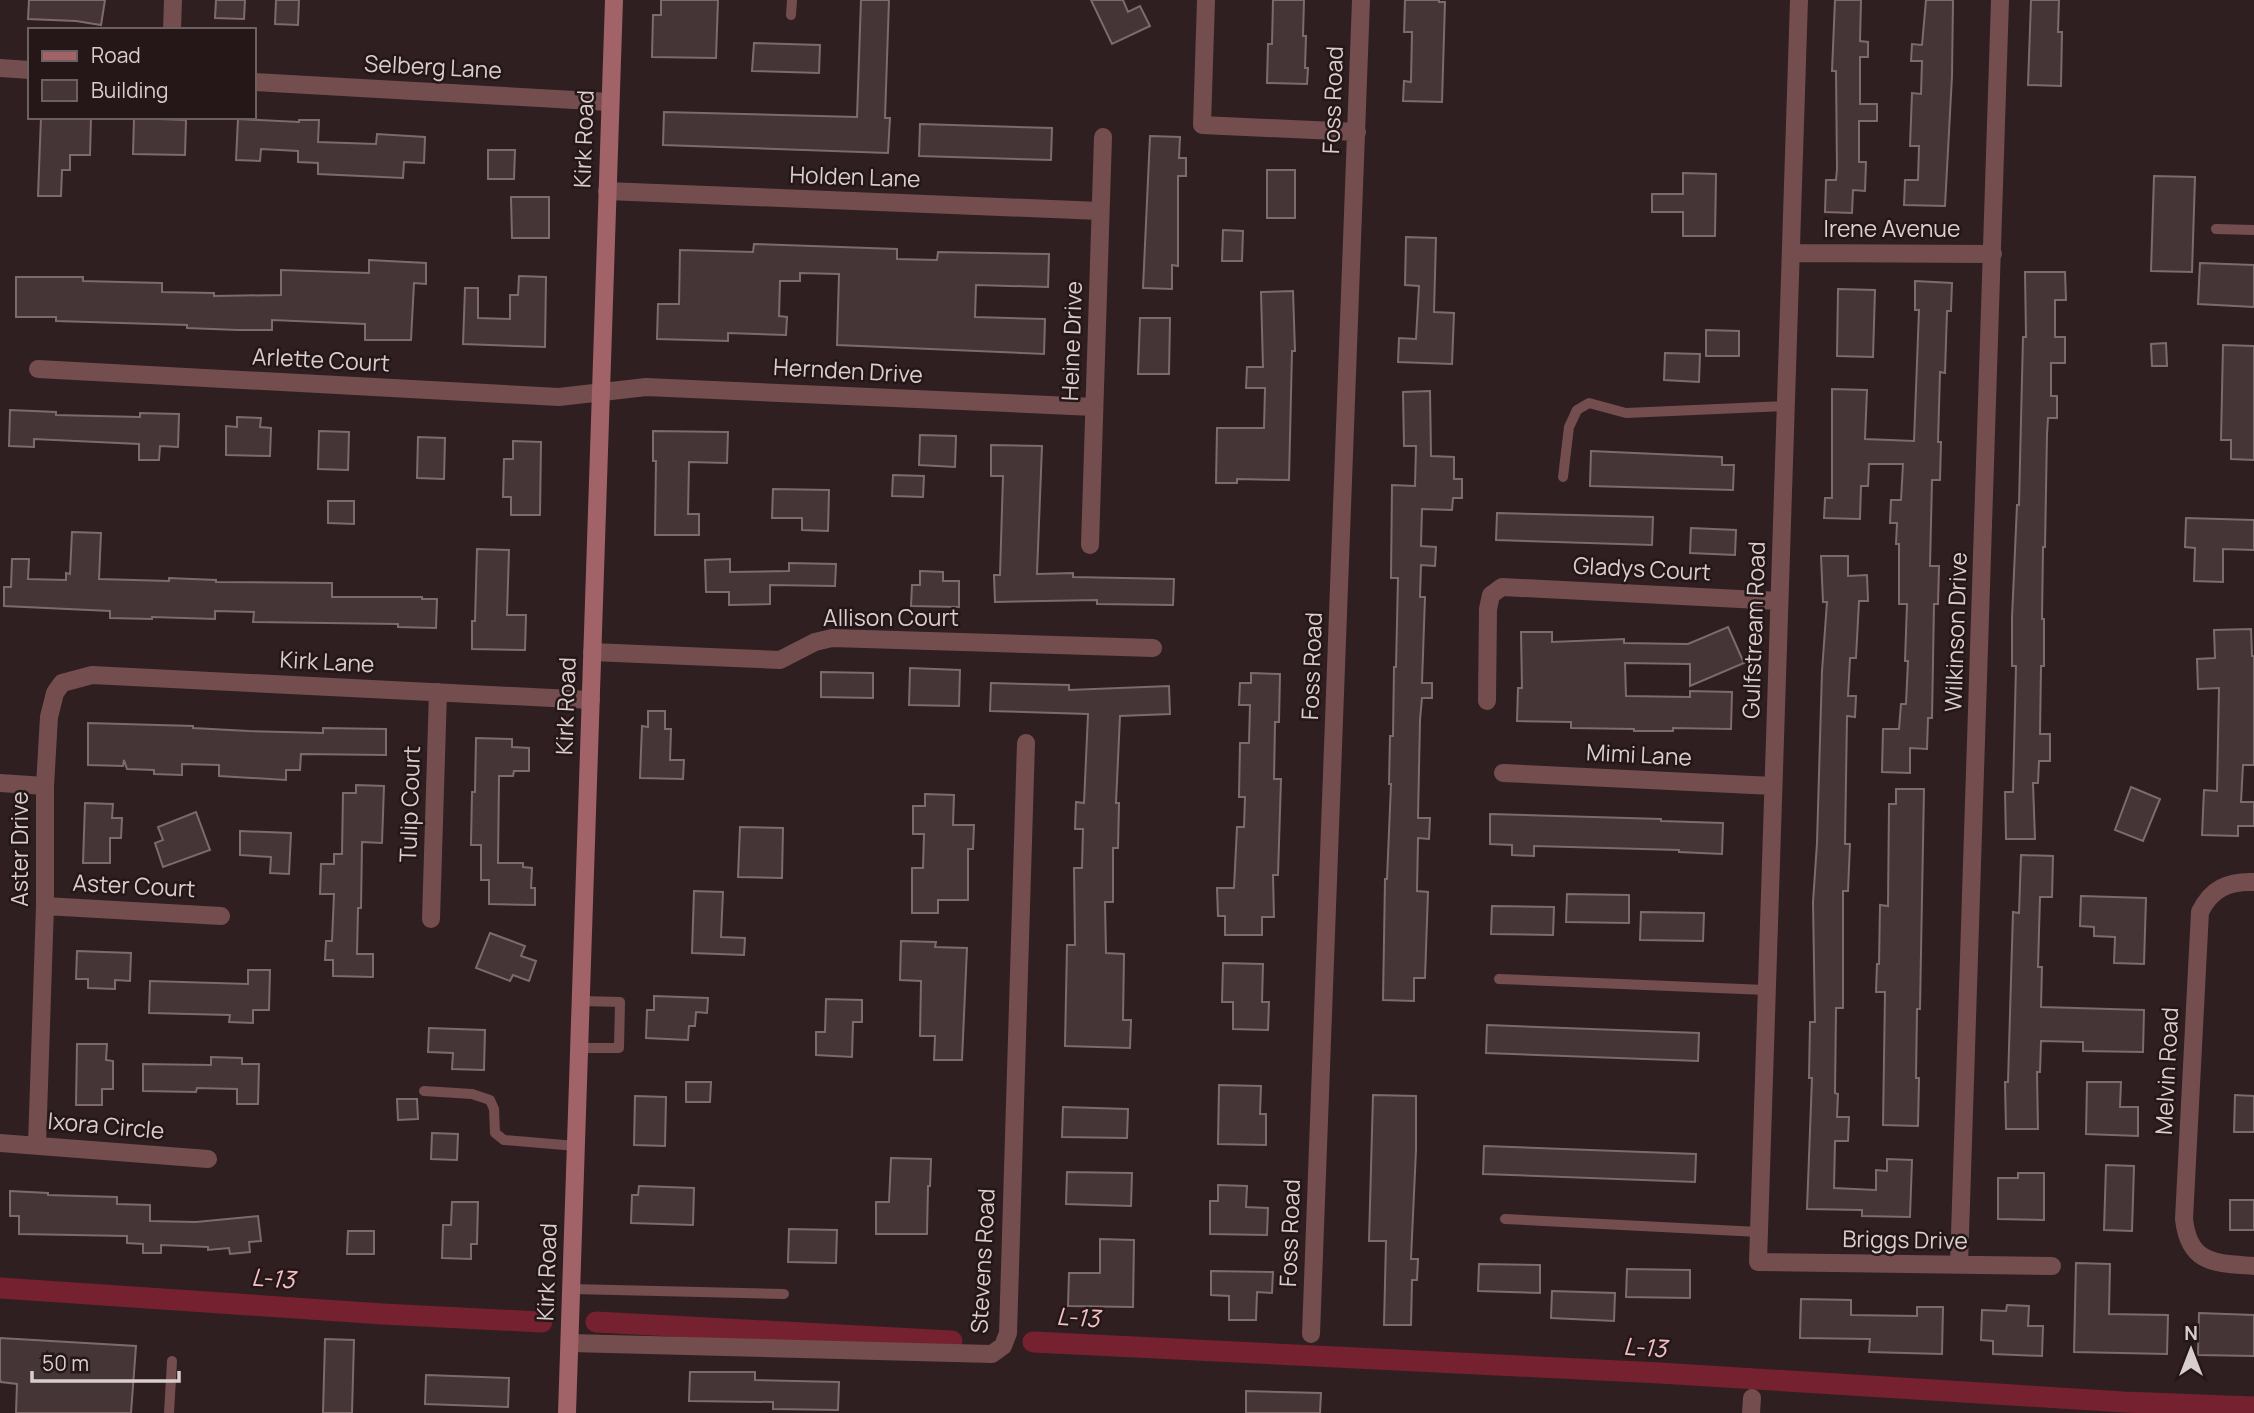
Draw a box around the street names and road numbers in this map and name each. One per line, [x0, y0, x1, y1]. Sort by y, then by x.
street label: Foss Road [1314, 45, 1350, 154]
street label: Selberg Lane [363, 46, 503, 86]
street label: Kirk Road [565, 90, 601, 188]
street label: Holden Lane [789, 158, 921, 194]
street label: Irene Avenue [1824, 212, 1960, 244]
street label: Heine Drive [1053, 280, 1089, 401]
street label: Arlette Court [251, 339, 391, 379]
street label: Hernden Drive [772, 350, 924, 390]
street label: Gulfstream Road [1734, 541, 1772, 719]
street label: Gladys Court [1572, 548, 1712, 588]
street label: Wilkinson Drive [1936, 551, 1974, 712]
street label: Allison Court [823, 601, 959, 633]
street label: Foss Road [1293, 611, 1329, 720]
street label: Kirk Lane [279, 643, 375, 679]
street label: Kirk Road [547, 657, 583, 755]
street label: Mimi Lane [1585, 735, 1693, 773]
street label: Tulip Court [391, 745, 427, 863]
street label: Aster Drive [3, 791, 35, 907]
street label: Aster Court [72, 866, 196, 904]
street label: Melvin Road [2147, 1006, 2185, 1136]
street label: Ixora Circle [46, 1104, 166, 1146]
street label: Foss Road [1271, 1178, 1307, 1287]
street label: Stevens Road [962, 1188, 1002, 1334]
street label: Briggs Drive [1842, 1222, 1968, 1256]
street label: Kirk Road [528, 1223, 564, 1321]

